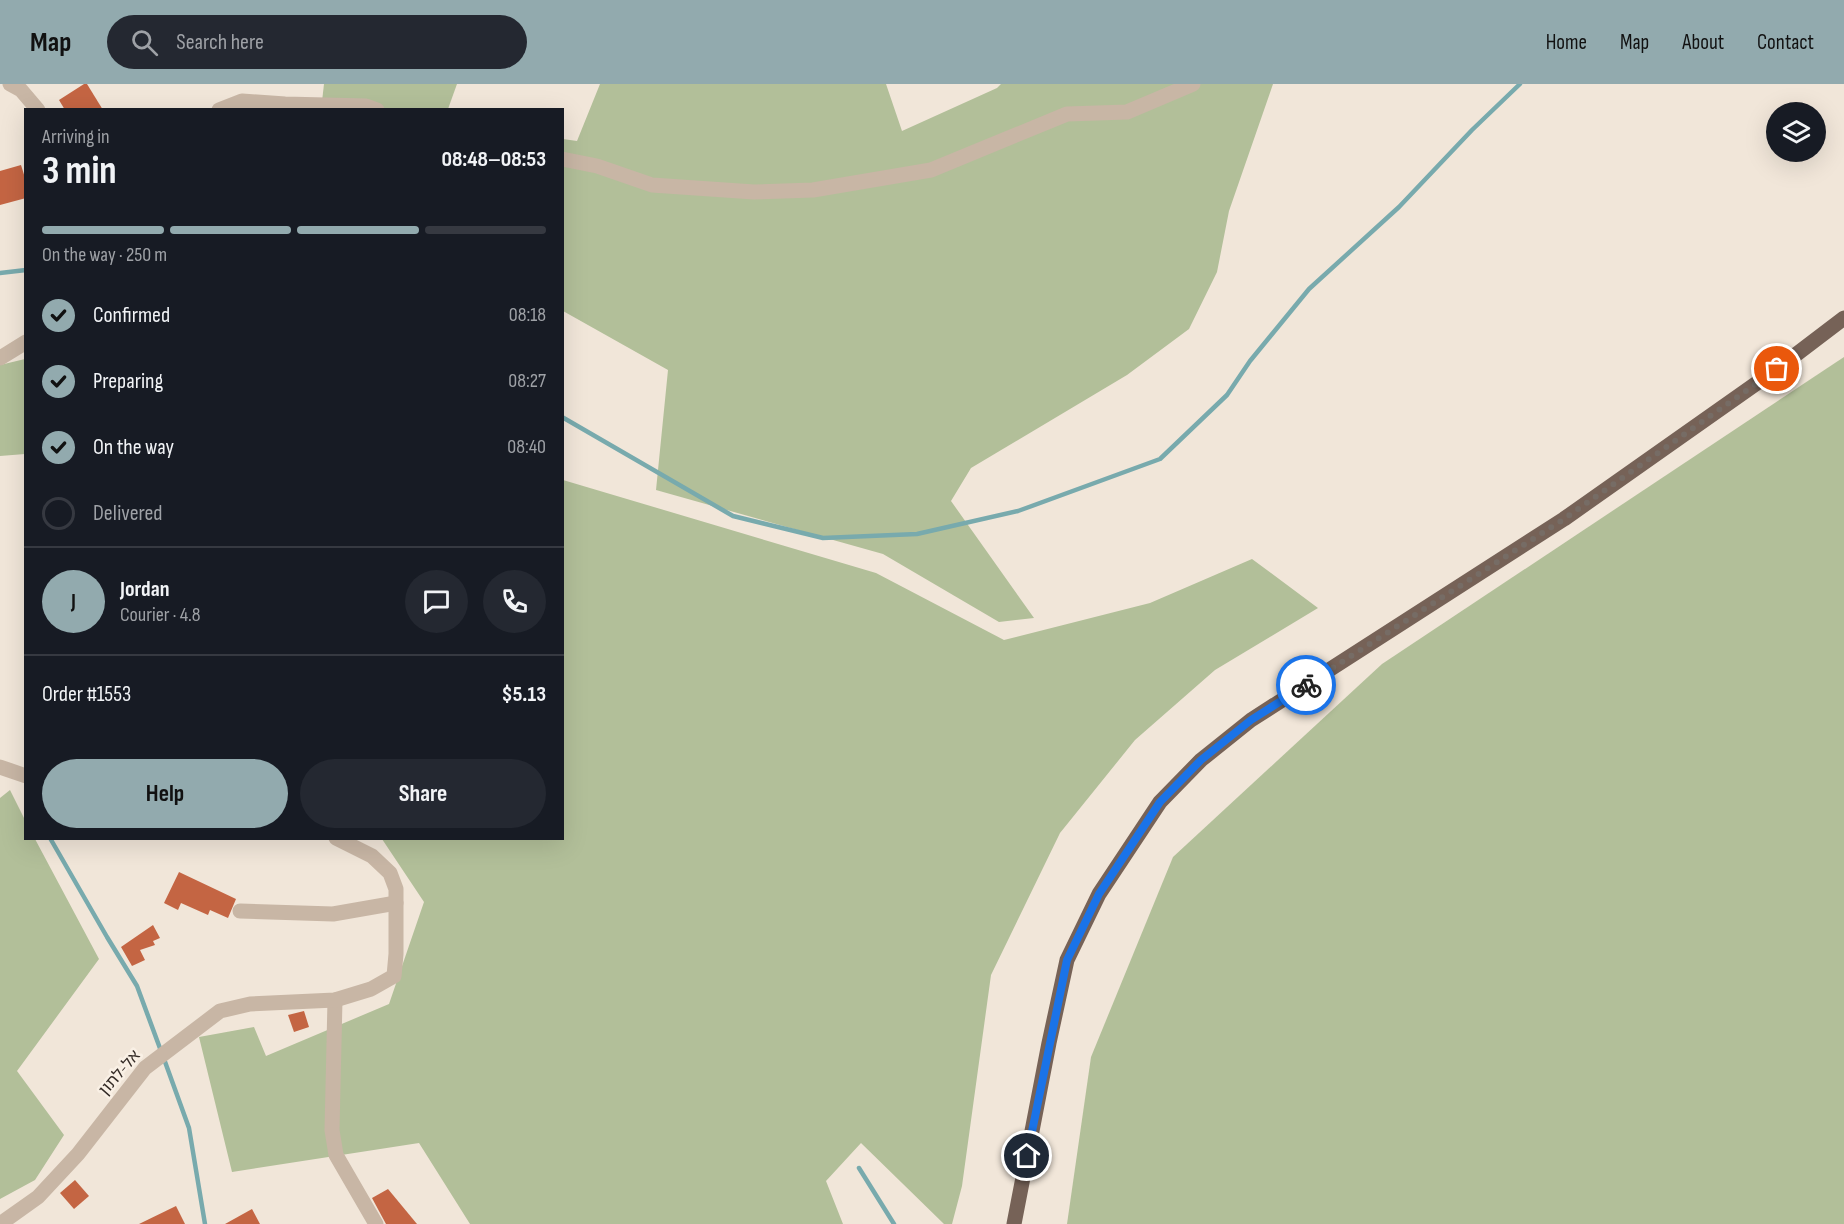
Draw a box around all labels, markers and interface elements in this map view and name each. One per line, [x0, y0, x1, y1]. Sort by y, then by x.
search box [107, 15, 527, 69]
text: Map [30, 26, 71, 59]
icon: search [128, 26, 161, 59]
text: Search here [176, 29, 264, 56]
text: Home [1546, 30, 1587, 55]
text: Map [1620, 30, 1649, 55]
text: About [1682, 30, 1724, 55]
text: Contact [1757, 30, 1814, 55]
map controls [1766, 102, 1826, 162]
button: layers [1766, 102, 1826, 162]
text: Arriving in [42, 125, 110, 149]
text: 08:48–08:53 [441, 146, 546, 173]
text: 3 min [42, 148, 117, 195]
text: On the way · 250 m [42, 243, 167, 267]
icon: check [42, 299, 75, 332]
text: Confirmed [93, 302, 170, 329]
text: 08:18 [509, 303, 546, 327]
pin [1751, 343, 1802, 394]
icon: bag [1760, 352, 1793, 385]
icon: check [42, 365, 75, 398]
text: Preparing [93, 368, 163, 395]
text: 08:27 [508, 369, 546, 393]
icon: check [42, 431, 75, 464]
text: On the way [93, 434, 174, 461]
text: 08:40 [507, 435, 546, 459]
text: Delivered [93, 500, 162, 527]
button: chat [405, 570, 468, 633]
button: phone [483, 570, 546, 633]
text: Jordan [120, 576, 169, 603]
text: J [71, 588, 76, 615]
text: Courier · 4.8 [120, 603, 201, 627]
courier [1276, 655, 1336, 715]
icon: bike [1290, 669, 1323, 702]
text: Order #1553 [42, 681, 131, 708]
text: $5.13 [501, 681, 546, 708]
button: Help [42, 759, 288, 828]
button: Share [300, 759, 546, 828]
street label: אל-לתון [95, 1047, 145, 1099]
pin [1001, 1130, 1052, 1181]
icon: home [1010, 1139, 1043, 1172]

